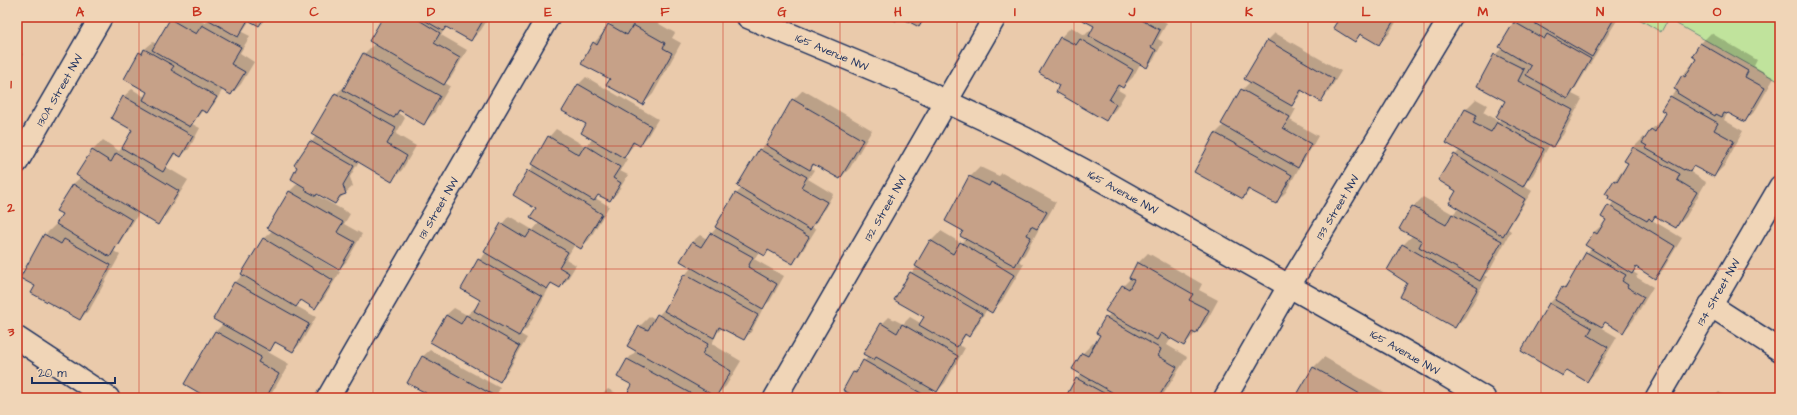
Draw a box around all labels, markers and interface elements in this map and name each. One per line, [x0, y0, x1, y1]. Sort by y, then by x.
text: A [76, 3, 85, 21]
text: B [192, 3, 202, 21]
text: C [309, 3, 319, 21]
text: D [427, 3, 436, 21]
text: E [544, 3, 552, 21]
text: F [660, 3, 670, 21]
text: G [777, 3, 787, 21]
text: H [894, 3, 902, 21]
text: I [1014, 3, 1016, 21]
text: J [1128, 3, 1136, 21]
text: K [1245, 3, 1253, 21]
text: L [1361, 3, 1371, 21]
text: M [1478, 3, 1489, 21]
text: N [1596, 3, 1604, 21]
text: O [1713, 3, 1722, 21]
street label: 165 Avenue NW [793, 30, 871, 75]
street label: 130A Street NW [33, 51, 86, 129]
text: 1 [10, 75, 12, 93]
street label: 165 Avenue NW [1085, 167, 1161, 218]
street label: 132 Street NW [861, 172, 911, 244]
street label: 133 Street NW [1312, 172, 1363, 242]
street label: 131 Street NW [415, 174, 462, 242]
text: 2 [6, 199, 15, 217]
street label: 134 Street NW [1693, 256, 1744, 328]
text: 3 [7, 323, 15, 341]
street label: 165 Avenue NW [1367, 326, 1443, 379]
scale bar [32, 359, 115, 385]
text: 20 m [38, 365, 67, 382]

